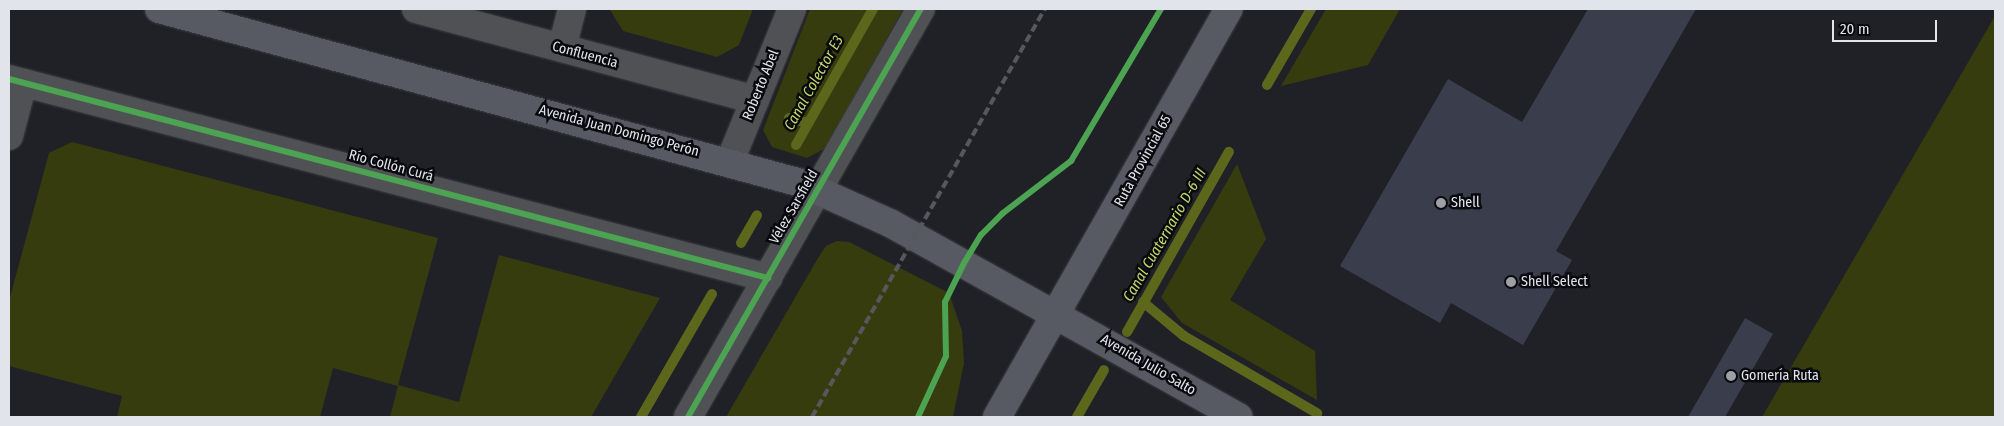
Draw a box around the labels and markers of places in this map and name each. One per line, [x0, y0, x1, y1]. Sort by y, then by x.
place label: Shell [1451, 195, 1480, 211]
marker: Shell [1435, 197, 1447, 209]
place label: Shell Select [1521, 274, 1588, 290]
marker: Shell Select [1505, 276, 1517, 288]
place label: Gomería Ruta [1741, 368, 1819, 384]
marker: Gomería Ruta [1725, 370, 1737, 382]

